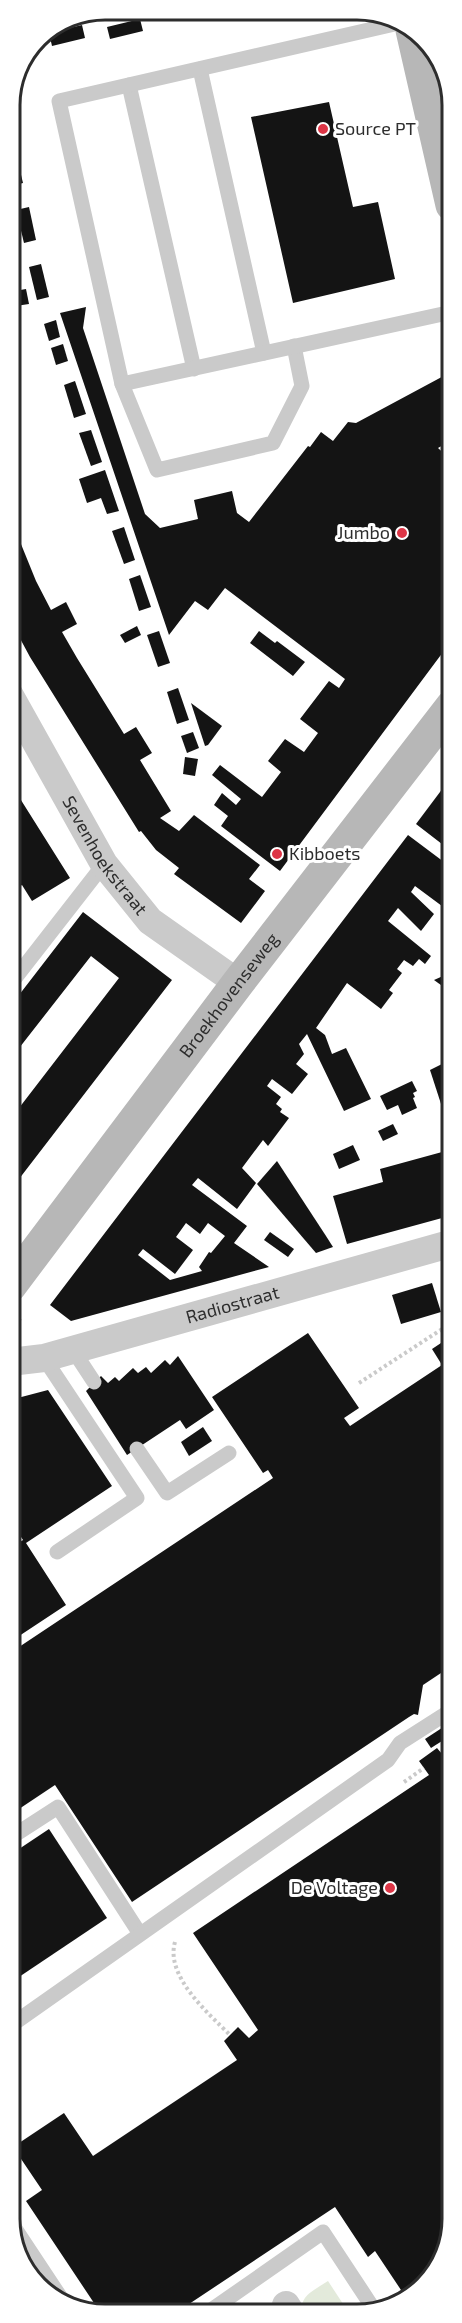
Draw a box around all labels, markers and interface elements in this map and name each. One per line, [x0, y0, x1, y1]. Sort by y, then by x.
place label: Source PT [335, 117, 417, 139]
marker: Source PT [316, 122, 330, 136]
place label: Jumbo [337, 521, 390, 543]
marker: Jumbo [395, 526, 409, 540]
street label: Sevenhoekstraat [58, 792, 153, 919]
place label: Kibboets [289, 842, 361, 864]
marker: Kibboets [270, 847, 284, 861]
street label: Broekhovenseweg [174, 928, 283, 1061]
street label: Radiostraat [183, 1280, 281, 1328]
place label: De Voltage [291, 1876, 378, 1898]
marker: De Voltage [383, 1881, 397, 1895]

